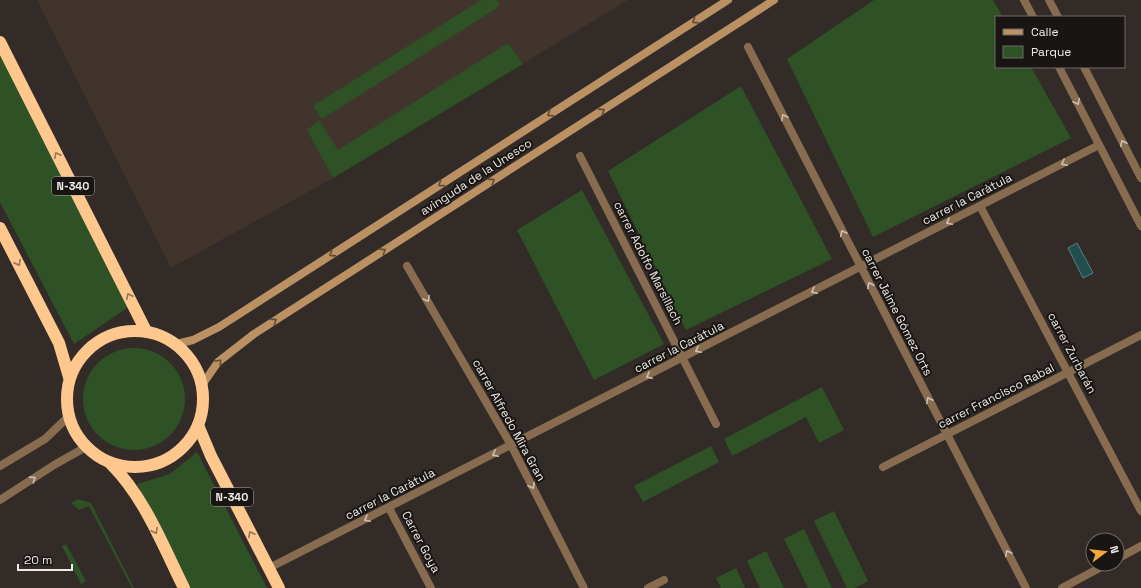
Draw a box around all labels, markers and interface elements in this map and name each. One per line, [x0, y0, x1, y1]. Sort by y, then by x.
one-way arrow [692, 16, 699, 24]
legend [995, 16, 1125, 68]
text: Calle [1031, 24, 1059, 40]
text: Parque [1031, 44, 1071, 60]
one-way arrow [1072, 97, 1079, 105]
one-way arrow [598, 108, 605, 115]
one-way arrow [547, 109, 554, 117]
one-way arrow [781, 114, 789, 121]
street label: avinguda de la Unesco [417, 135, 535, 219]
one-way arrow [1120, 140, 1128, 147]
one-way arrow [55, 152, 62, 159]
one-way arrow [1061, 158, 1068, 166]
street label: carrer la Caràtula [919, 169, 1015, 229]
road number: N-340 [52, 177, 94, 195]
one-way arrow [488, 178, 495, 186]
one-way arrow [438, 179, 445, 187]
street label: carrer Adolfo Marsillach [610, 198, 686, 328]
one-way arrow [945, 218, 953, 225]
one-way arrow [840, 229, 848, 237]
street label: carrer Jaime Gómez Orts [858, 246, 936, 378]
one-way arrow [379, 248, 386, 256]
one-way arrow [329, 250, 336, 257]
one-way arrow [13, 258, 21, 266]
one-way arrow [867, 281, 875, 289]
one-way arrow [811, 287, 818, 294]
one-way arrow [126, 293, 134, 300]
one-way arrow [423, 295, 430, 302]
street label: carrer Zurbarán [1044, 310, 1100, 396]
street label: carrer la Caràtula [631, 317, 727, 377]
one-way arrow [269, 319, 276, 326]
one-way arrow [695, 346, 702, 353]
street label: carrer Alfredo Mira Gran [469, 356, 549, 484]
one-way arrow [215, 359, 222, 367]
street label: carrer Francisco Rabal [935, 360, 1057, 432]
one-way arrow [645, 371, 653, 378]
one-way arrow [927, 397, 934, 404]
one-way arrow [492, 449, 500, 456]
street label: carrer la Caràtula [342, 464, 438, 524]
one-way arrow [29, 476, 36, 484]
one-way arrow [527, 482, 535, 489]
road number: N-340 [211, 488, 253, 506]
street label: Carrer Goya [398, 508, 444, 576]
one-way arrow [364, 514, 371, 522]
one-way arrow [151, 527, 158, 534]
one-way arrow [248, 530, 256, 538]
north arrow [1085, 532, 1125, 572]
text: N [1107, 544, 1122, 555]
scale bar [18, 546, 72, 572]
one-way arrow [1005, 550, 1013, 557]
text: 20 m [24, 552, 52, 568]

